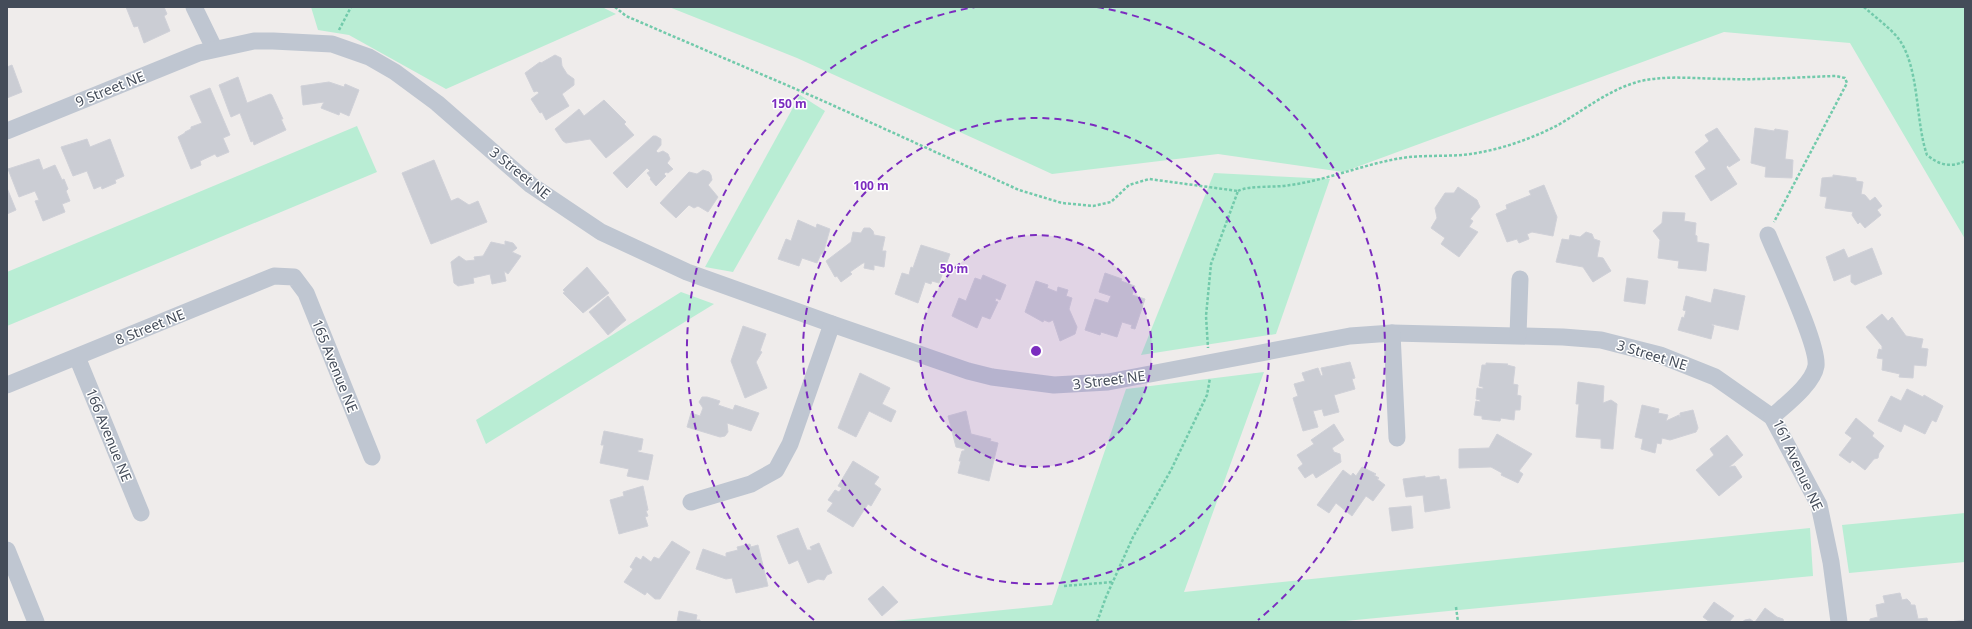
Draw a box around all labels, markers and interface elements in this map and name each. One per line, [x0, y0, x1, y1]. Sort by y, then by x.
street label: 9 Street NE [72, 66, 147, 111]
text: 150 m [771, 95, 807, 112]
street label: 3 Street NE [486, 142, 555, 203]
text: 100 m [853, 177, 889, 194]
text: 50 m [940, 260, 968, 277]
street label: 8 Street NE [112, 304, 187, 349]
street label: 165 Avenue NE [308, 316, 363, 415]
street label: 3 Street NE [1615, 335, 1690, 374]
centre of rings [1029, 344, 1043, 358]
street label: 3 Street NE [1072, 366, 1146, 393]
street label: 166 Avenue NE [82, 385, 137, 484]
street label: 161 Avenue NE [1769, 416, 1828, 514]

